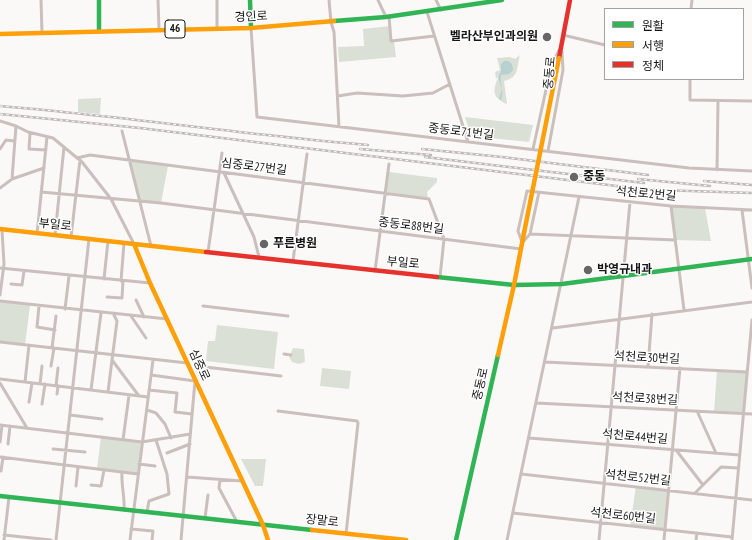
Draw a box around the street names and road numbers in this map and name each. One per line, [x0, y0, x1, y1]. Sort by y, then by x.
street label: 경인로 [234, 9, 268, 25]
road number: 46 [165, 20, 185, 38]
street label: 중동로 [541, 56, 559, 90]
street label: 중동로71번길 [427, 121, 495, 143]
street label: 심중로27번길 [220, 156, 288, 178]
street label: 석천로2번길 [615, 184, 677, 204]
street label: 중동로88번길 [377, 215, 445, 237]
street label: 부일로 [38, 216, 72, 234]
street label: 부일로 [386, 254, 420, 272]
street label: 심중로 [185, 347, 213, 383]
street label: 석천로30번길 [614, 349, 680, 367]
street label: 중동로 [470, 366, 492, 402]
street label: 석천로38번길 [612, 390, 678, 408]
street label: 석천로44번길 [601, 427, 669, 447]
street label: 석천로52번길 [604, 467, 672, 489]
street label: 석천로60번길 [589, 505, 657, 527]
street label: 장말로 [305, 512, 339, 530]

